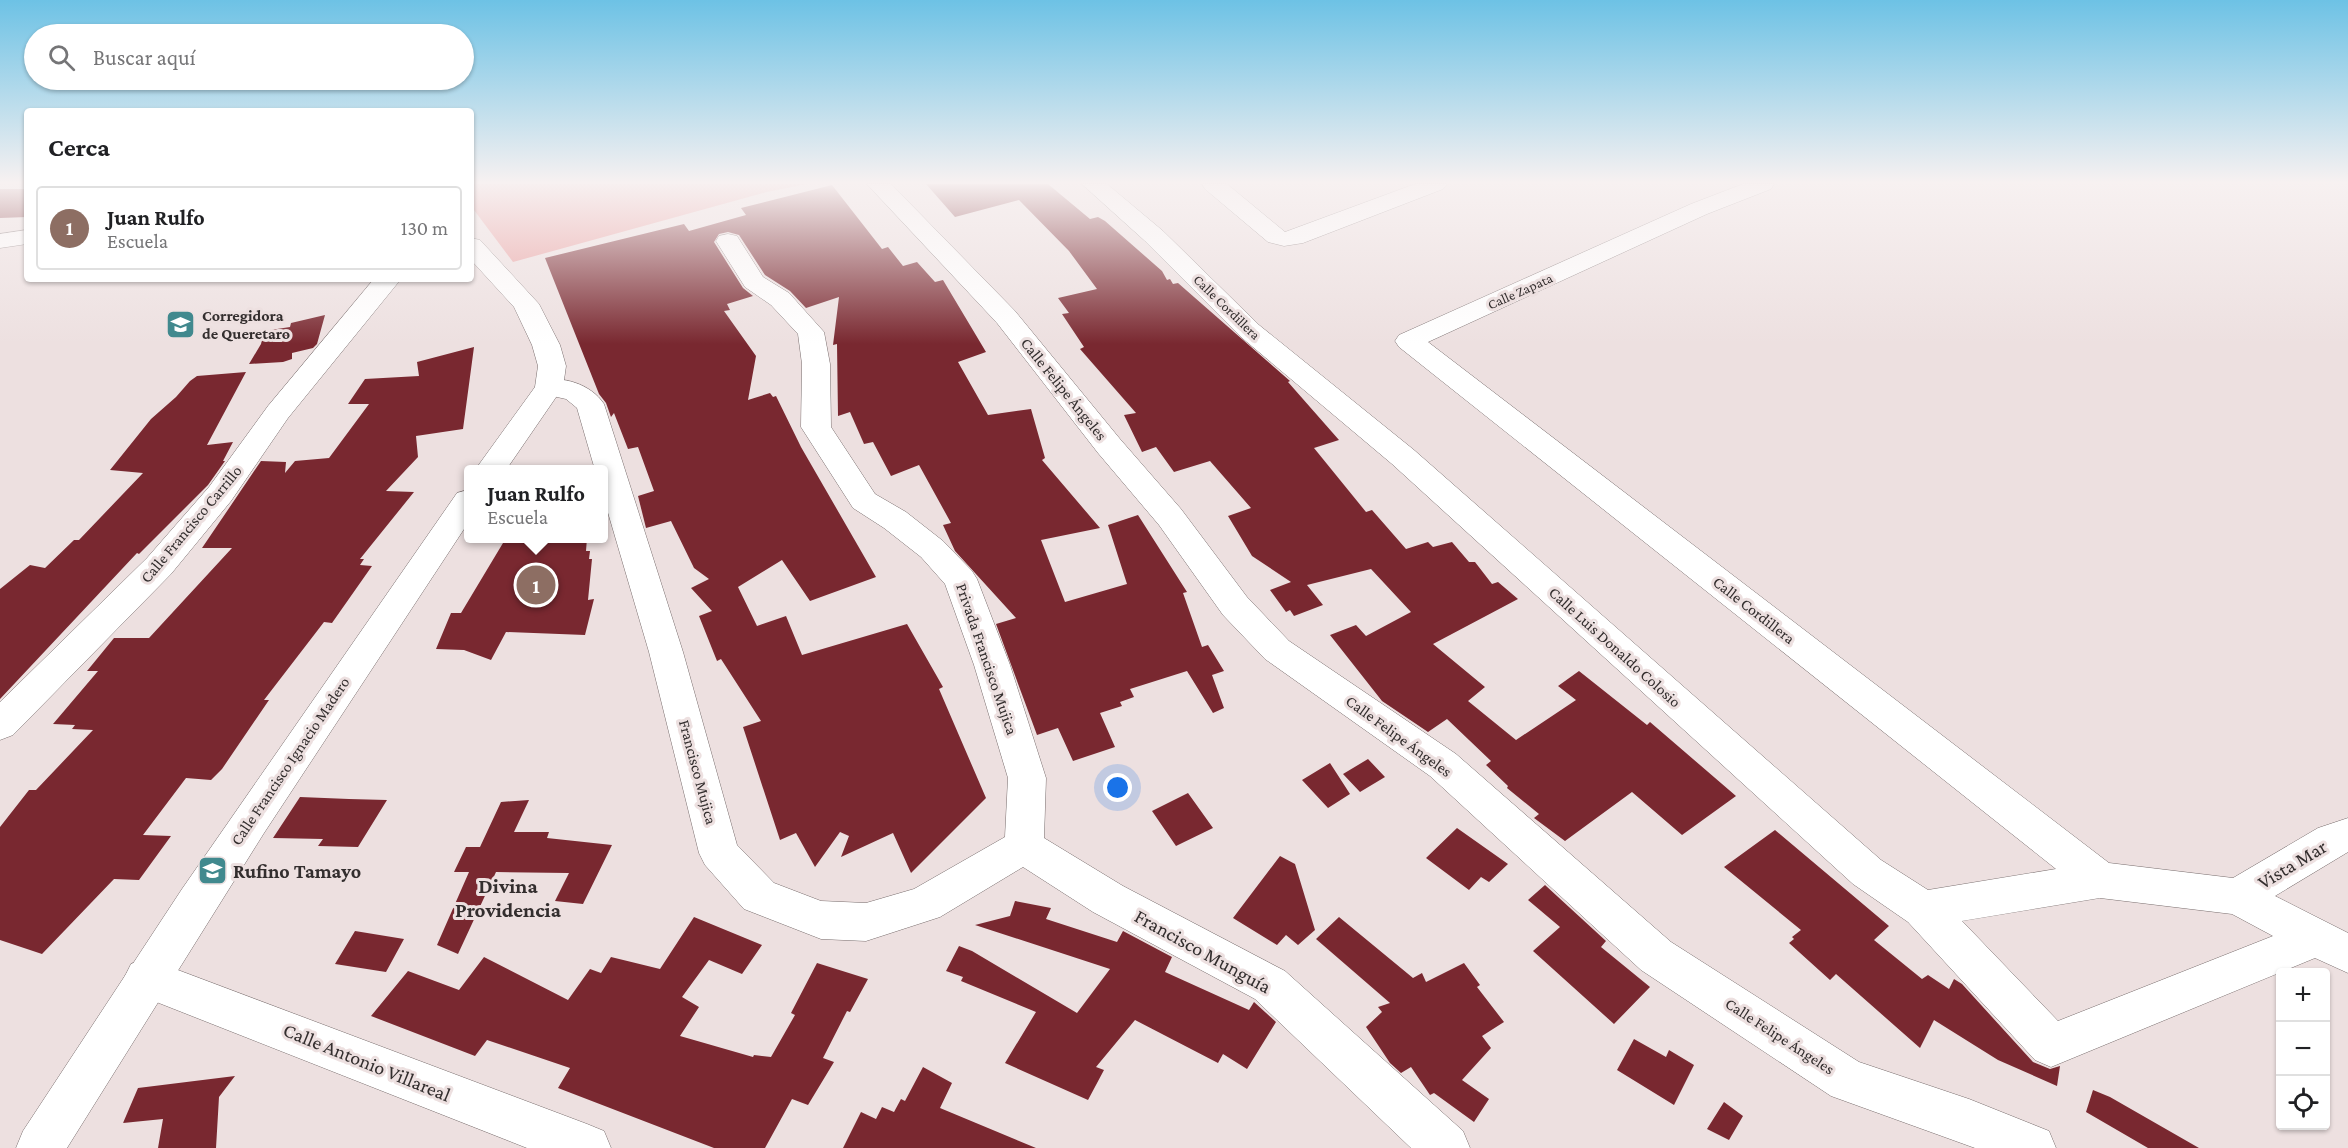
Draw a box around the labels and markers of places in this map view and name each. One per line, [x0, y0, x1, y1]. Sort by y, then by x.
place label: Corregidora de Queretaro [202, 307, 290, 342]
school or university icon: Corregidora de Queretaro [165, 308, 197, 340]
pin: 1 [516, 562, 556, 608]
school or university icon: Rufino Tamayo [196, 855, 228, 887]
place label: Rufino Tamayo [233, 860, 361, 882]

